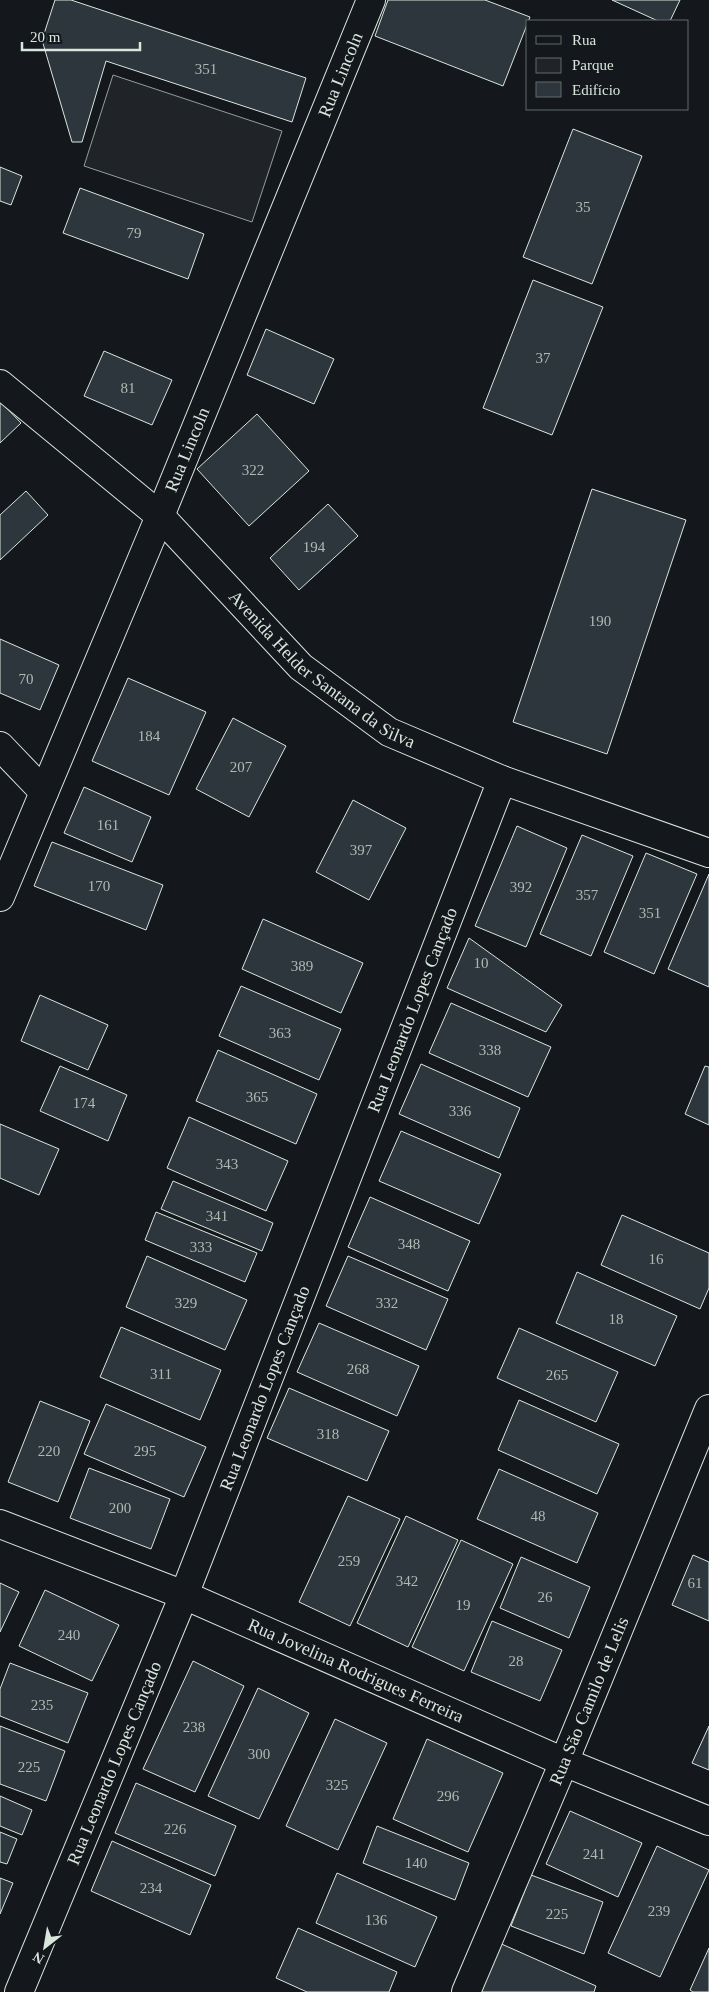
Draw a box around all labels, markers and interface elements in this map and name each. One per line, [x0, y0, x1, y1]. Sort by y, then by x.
scale bar [22, 20, 140, 52]
legend [526, 20, 689, 110]
text: 20 m [30, 29, 61, 45]
street label: Rua Lincoln [314, 29, 367, 120]
text: Rua [572, 32, 597, 48]
text: Parque [572, 57, 614, 73]
house number: 351 [195, 61, 217, 77]
text: Edifício [572, 82, 620, 98]
house number: 35 [576, 199, 591, 215]
house number: 79 [127, 225, 142, 241]
house number: 37 [536, 350, 551, 366]
house number: 81 [121, 380, 136, 396]
street label: Rua Lincoln [161, 404, 213, 495]
house number: 322 [242, 462, 264, 478]
house number: 194 [303, 539, 326, 555]
street label: Avenida Helder Santana da Silva [225, 586, 418, 752]
house number: 190 [589, 613, 611, 629]
house number: 70 [19, 671, 34, 687]
house number: 184 [138, 728, 161, 744]
house number: 207 [230, 759, 253, 775]
house number: 161 [97, 817, 119, 833]
house number: 397 [350, 842, 373, 858]
house number: 170 [88, 878, 110, 894]
house number: 392 [510, 879, 532, 895]
house number: 357 [576, 887, 599, 903]
street label: Rua Leonardo Lopes Cançado [363, 904, 461, 1115]
house number: 351 [639, 905, 661, 921]
house number: 10 [474, 955, 489, 971]
house number: 389 [291, 958, 313, 974]
house number: 363 [269, 1025, 291, 1041]
house number: 338 [479, 1042, 501, 1058]
house number: 365 [246, 1089, 268, 1105]
house number: 174 [73, 1095, 96, 1111]
house number: 336 [449, 1103, 472, 1119]
house number: 343 [216, 1156, 238, 1172]
house number: 341 [206, 1208, 228, 1224]
house number: 348 [398, 1236, 420, 1252]
house number: 333 [190, 1239, 212, 1255]
house number: 16 [649, 1251, 664, 1267]
street label: Rua Leonardo Lopes Cançado [216, 1283, 314, 1494]
house number: 329 [175, 1295, 197, 1311]
house number: 332 [376, 1295, 398, 1311]
house number: 18 [609, 1311, 624, 1327]
house number: 268 [347, 1361, 369, 1377]
house number: 311 [150, 1366, 172, 1382]
house number: 265 [546, 1367, 568, 1383]
house number: 318 [317, 1426, 339, 1442]
house number: 220 [38, 1443, 60, 1459]
house number: 295 [134, 1443, 156, 1459]
house number: 200 [109, 1500, 131, 1516]
house number: 48 [531, 1508, 546, 1524]
house number: 259 [338, 1553, 360, 1569]
house number: 342 [396, 1573, 418, 1589]
house number: 61 [688, 1575, 703, 1591]
house number: 26 [538, 1589, 553, 1605]
house number: 19 [456, 1597, 471, 1613]
street label: Rua Jovelina Rodrigues Ferreira [245, 1614, 467, 1727]
street label: Rua São Camilo de Lelis [545, 1614, 633, 1788]
house number: 240 [58, 1627, 80, 1643]
house number: 28 [509, 1653, 524, 1669]
street label: Rua Leonardo Lopes Cançado [63, 1658, 165, 1868]
house number: 235 [31, 1697, 53, 1713]
house number: 238 [183, 1719, 205, 1735]
house number: 300 [248, 1746, 270, 1762]
house number: 225 [18, 1759, 40, 1775]
house number: 325 [326, 1777, 348, 1793]
house number: 296 [437, 1788, 460, 1804]
house number: 226 [164, 1821, 187, 1837]
house number: 241 [583, 1846, 605, 1862]
house number: 140 [405, 1855, 427, 1871]
house number: 234 [140, 1880, 163, 1896]
house number: 239 [648, 1903, 670, 1919]
house number: 225 [546, 1906, 568, 1922]
house number: 136 [365, 1912, 388, 1928]
north arrow [20, 1922, 70, 1972]
text: N [30, 1949, 47, 1967]

